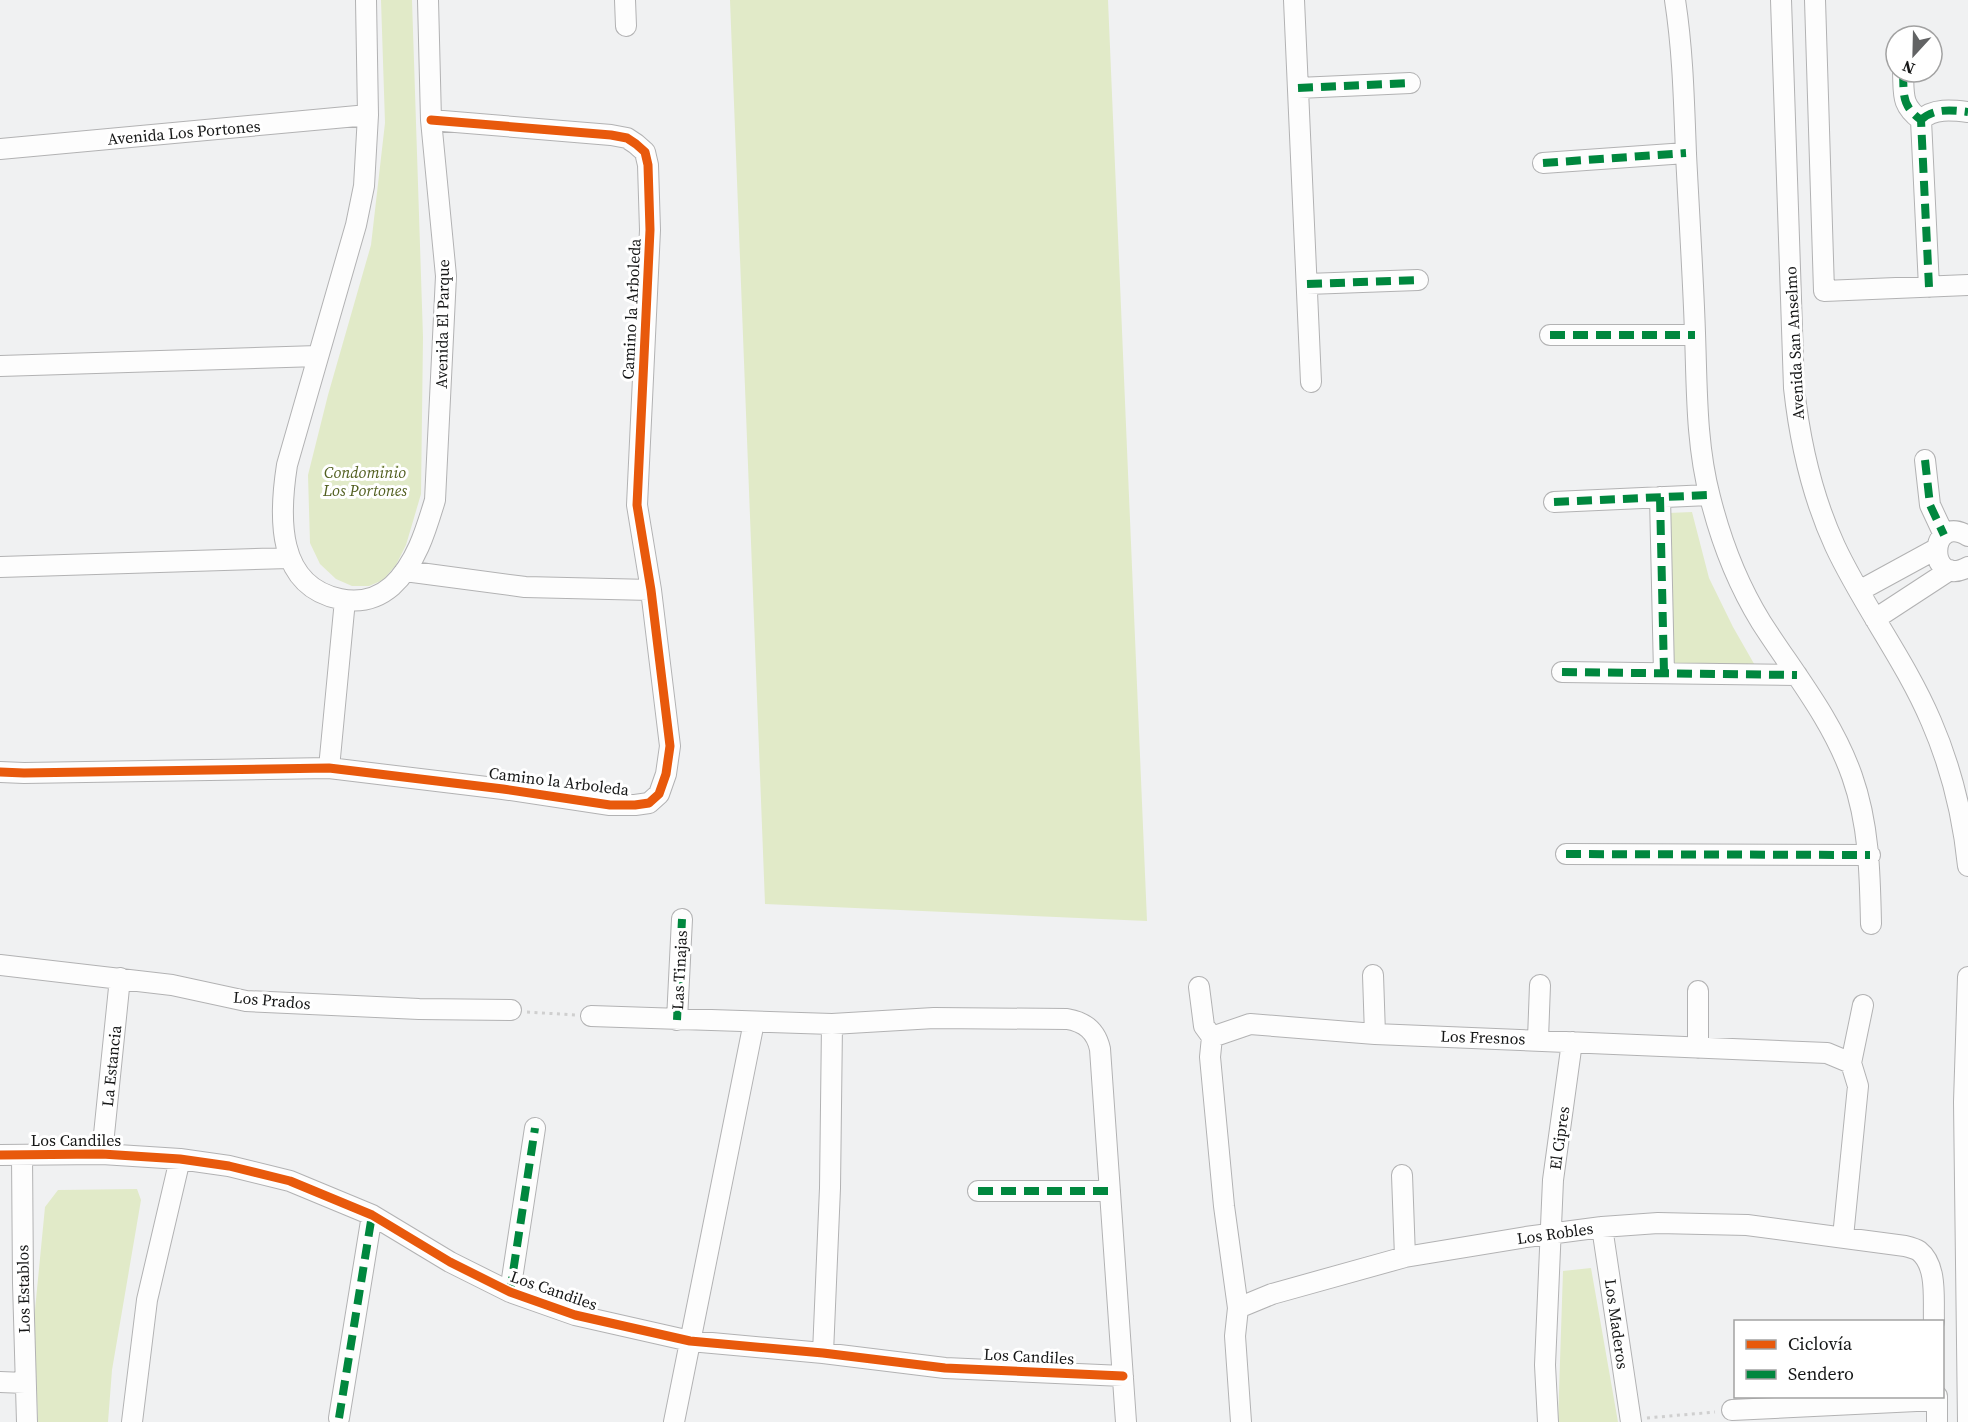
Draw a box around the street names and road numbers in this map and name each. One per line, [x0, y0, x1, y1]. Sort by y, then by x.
street label: Avenida Los Portones [107, 114, 262, 150]
street label: Camino la Arboleda [616, 237, 646, 380]
street label: Avenida El Parque [430, 259, 454, 389]
street label: Avenida San Anselmo [1779, 265, 1809, 420]
street label: Camino la Arboleda [488, 761, 631, 801]
street label: Las Tinajas [666, 930, 692, 1010]
street label: Los Prados [232, 986, 312, 1014]
street label: La Estancia [96, 1023, 126, 1108]
street label: Los Fresnos [1440, 1025, 1526, 1049]
street label: El Cipres [1544, 1105, 1574, 1171]
street label: Los Candiles [31, 1129, 121, 1151]
street label: Los Robles [1515, 1217, 1595, 1249]
street label: Los Establos [11, 1245, 35, 1333]
street label: Los Candiles [508, 1265, 600, 1315]
street label: Los Maderos [1600, 1277, 1634, 1371]
street label: Los Candiles [983, 1343, 1075, 1369]

